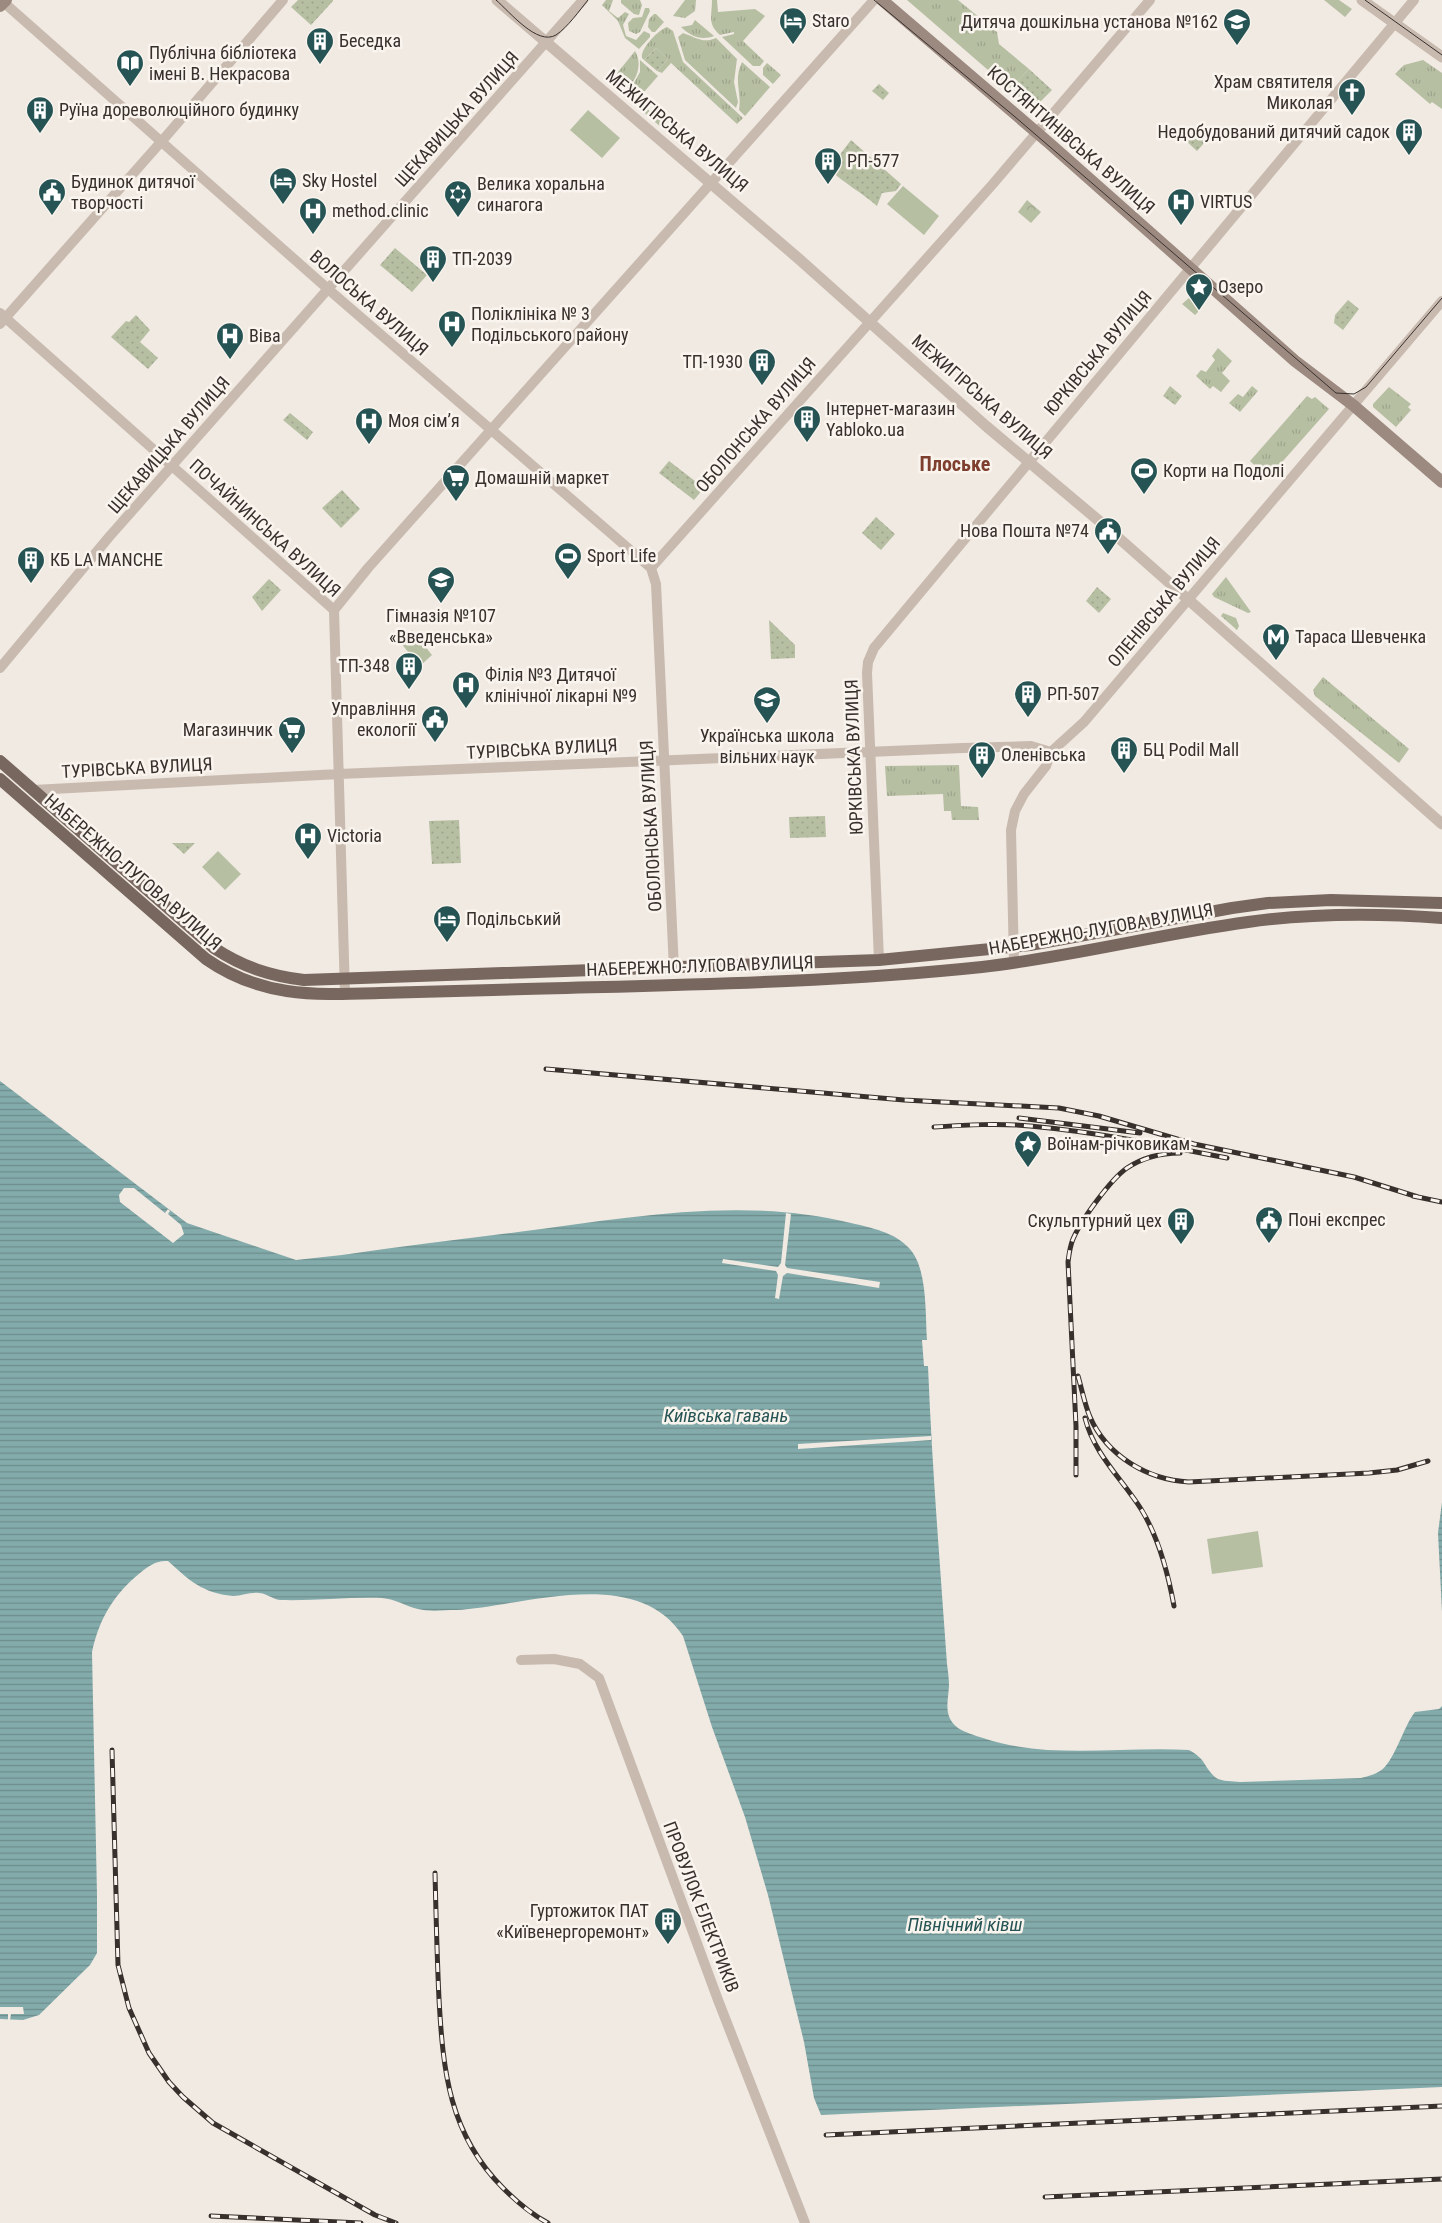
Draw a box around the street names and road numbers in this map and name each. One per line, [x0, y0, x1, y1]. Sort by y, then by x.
street label: ЩЕКАВИЦЬКА ВУЛИЦЯ [390, 47, 523, 191]
street label: КОСТЯНТИНІВСЬКА ВУЛИЦЯ [983, 61, 1159, 218]
street label: МЕЖИГІРСЬКА ВУЛИЦЯ [602, 65, 753, 196]
street label: ВОЛОСЬКА ВУЛИЦЯ [306, 245, 433, 360]
street label: ЮРКІВСЬКА ВУЛИЦЯ [1039, 286, 1156, 419]
street label: МЕЖИГІРСЬКА ВУЛИЦЯ [908, 330, 1057, 463]
street label: ОБОЛОНСЬКА ВУЛИЦЯ [691, 353, 820, 496]
street label: ЩЕКАВИЦЬКА ВУЛИЦЯ [103, 372, 234, 517]
street label: ПОЧАЙНИНСЬКА ВУЛИЦЯ [186, 454, 345, 601]
street label: ОЛЕНІВСЬКА ВУЛИЦЯ [1103, 532, 1224, 671]
street label: ЮРКІВСЬКА ВУЛИЦЯ [840, 679, 867, 835]
street label: ТУРІВСЬКА ВУЛИЦЯ [466, 734, 618, 763]
street label: ОБОЛОНСЬКА ВУЛИЦЯ [636, 740, 665, 912]
street label: ТУРІВСЬКА ВУЛИЦЯ [61, 753, 213, 782]
street label: НАБЕРЕЖНО-ЛУГОВА ВУЛИЦЯ [41, 789, 226, 954]
street label: НАБЕРЕЖНО-ЛУГОВА ВУЛИЦЯ [987, 898, 1215, 959]
street label: НАБЕРЕЖНО-ЛУГОВА ВУЛИЦЯ [586, 951, 814, 980]
street label: ПРОВУЛОК ЕЛЕКТРИКІВ [659, 1818, 744, 1995]

